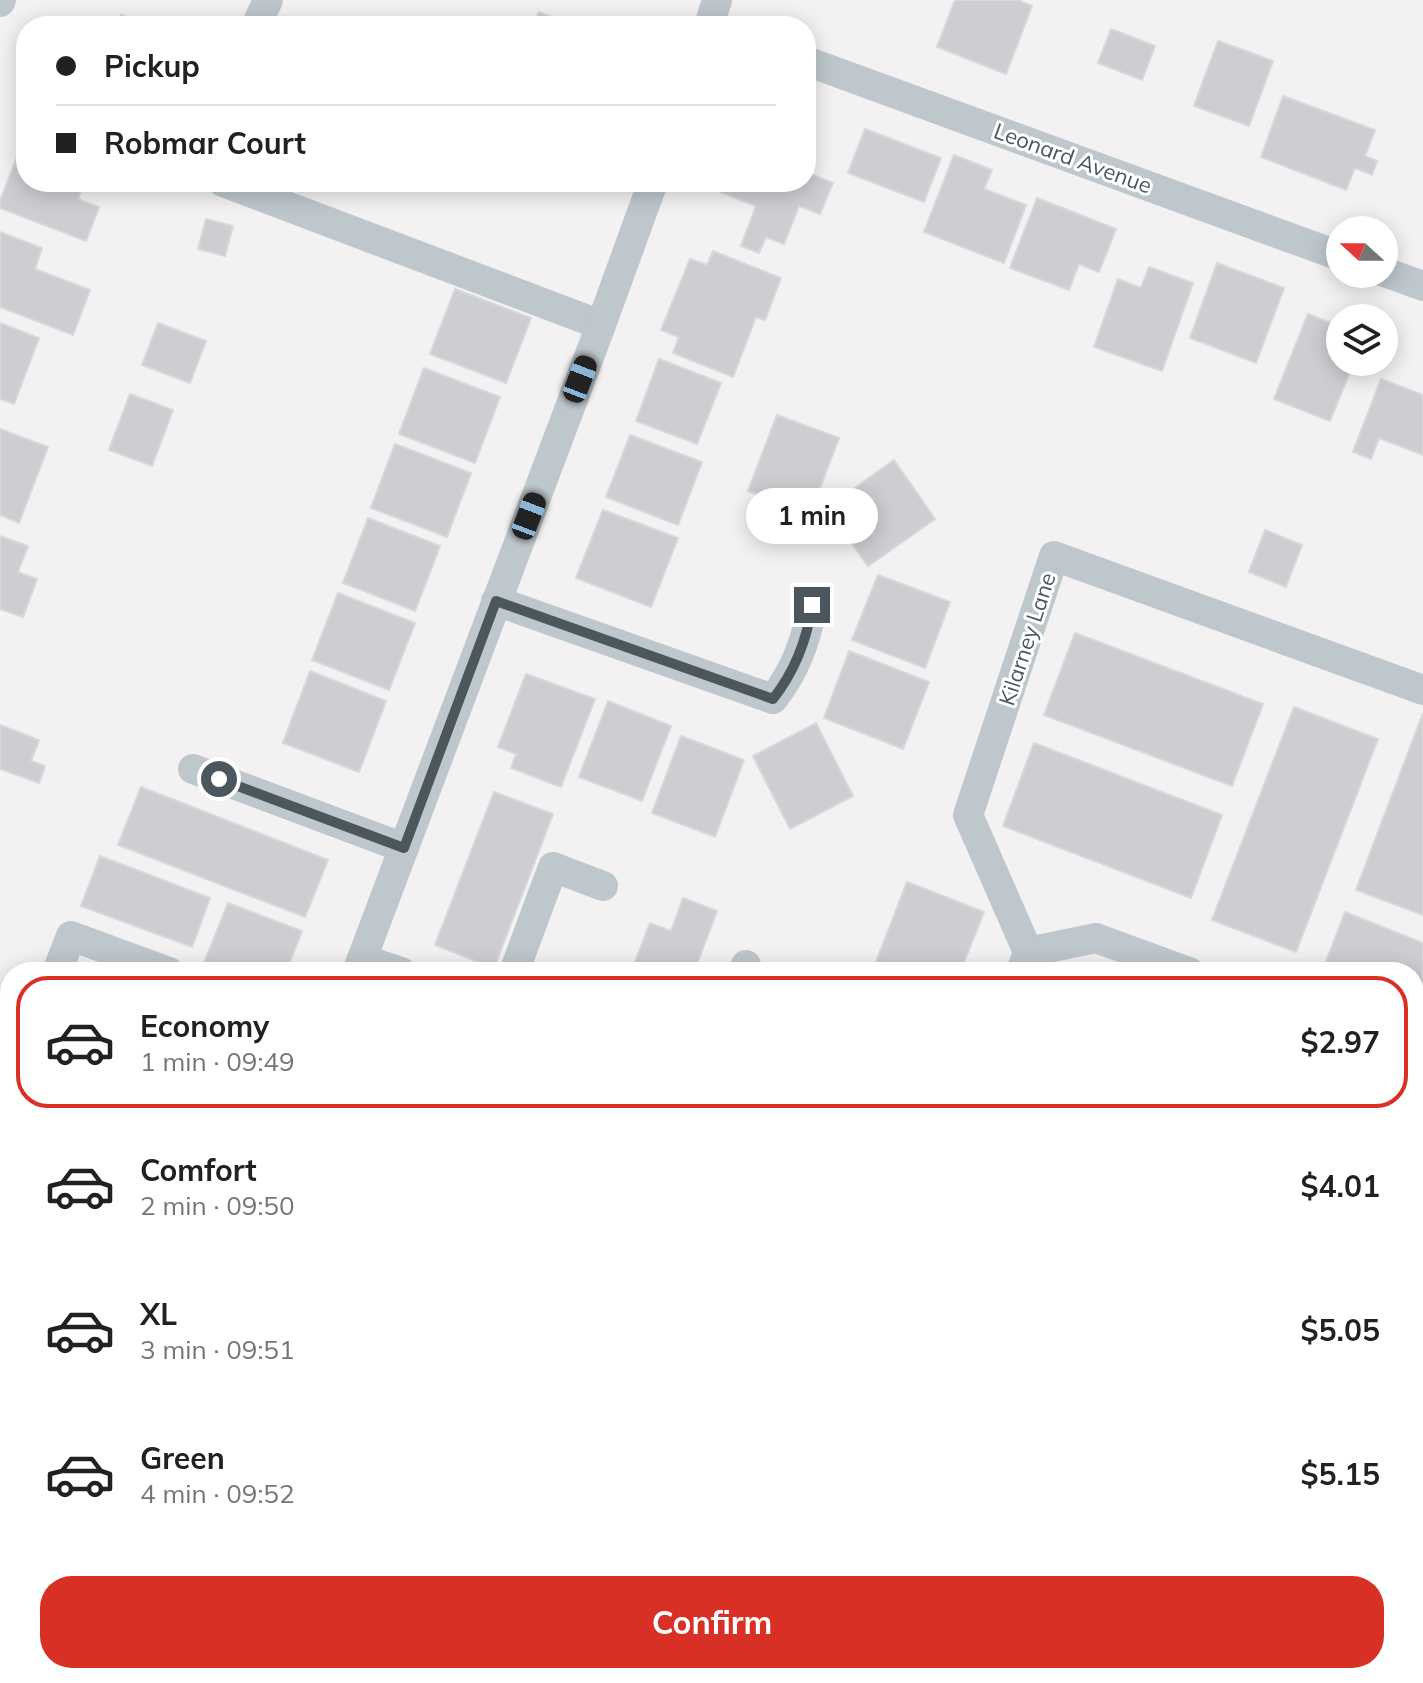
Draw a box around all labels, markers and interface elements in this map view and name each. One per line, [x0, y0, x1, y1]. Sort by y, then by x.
text: Pickup [104, 47, 200, 85]
street label: Leonard Avenue [990, 116, 1156, 200]
text: Robmar Court [104, 124, 306, 162]
north arrow [1326, 216, 1398, 288]
map controls [1326, 216, 1398, 376]
button: layers [1326, 304, 1398, 376]
car [560, 352, 600, 406]
car [509, 489, 549, 543]
callout: 1 min [746, 489, 878, 545]
text: 1 min [778, 499, 846, 532]
street label: Kilarney Lane [992, 569, 1062, 709]
route end [794, 587, 830, 623]
route start [201, 761, 237, 797]
icon: car [44, 1006, 116, 1078]
text: Economy [140, 1007, 269, 1045]
text: $2.97 [1301, 1023, 1380, 1061]
text: 1 min · 09:49 [140, 1045, 295, 1078]
icon: car [44, 1150, 116, 1222]
text: Comfort [140, 1151, 257, 1189]
text: $4.01 [1301, 1167, 1380, 1205]
text: 2 min · 09:50 [140, 1189, 295, 1222]
icon: car [44, 1294, 116, 1366]
text: XL [140, 1295, 177, 1333]
text: $5.05 [1301, 1311, 1380, 1349]
text: 3 min · 09:51 [140, 1333, 295, 1366]
icon: car [44, 1438, 116, 1510]
text: Green [140, 1439, 225, 1477]
text: $5.15 [1301, 1455, 1380, 1493]
text: 4 min · 09:52 [140, 1477, 295, 1510]
button: Confirm [40, 1576, 1384, 1668]

